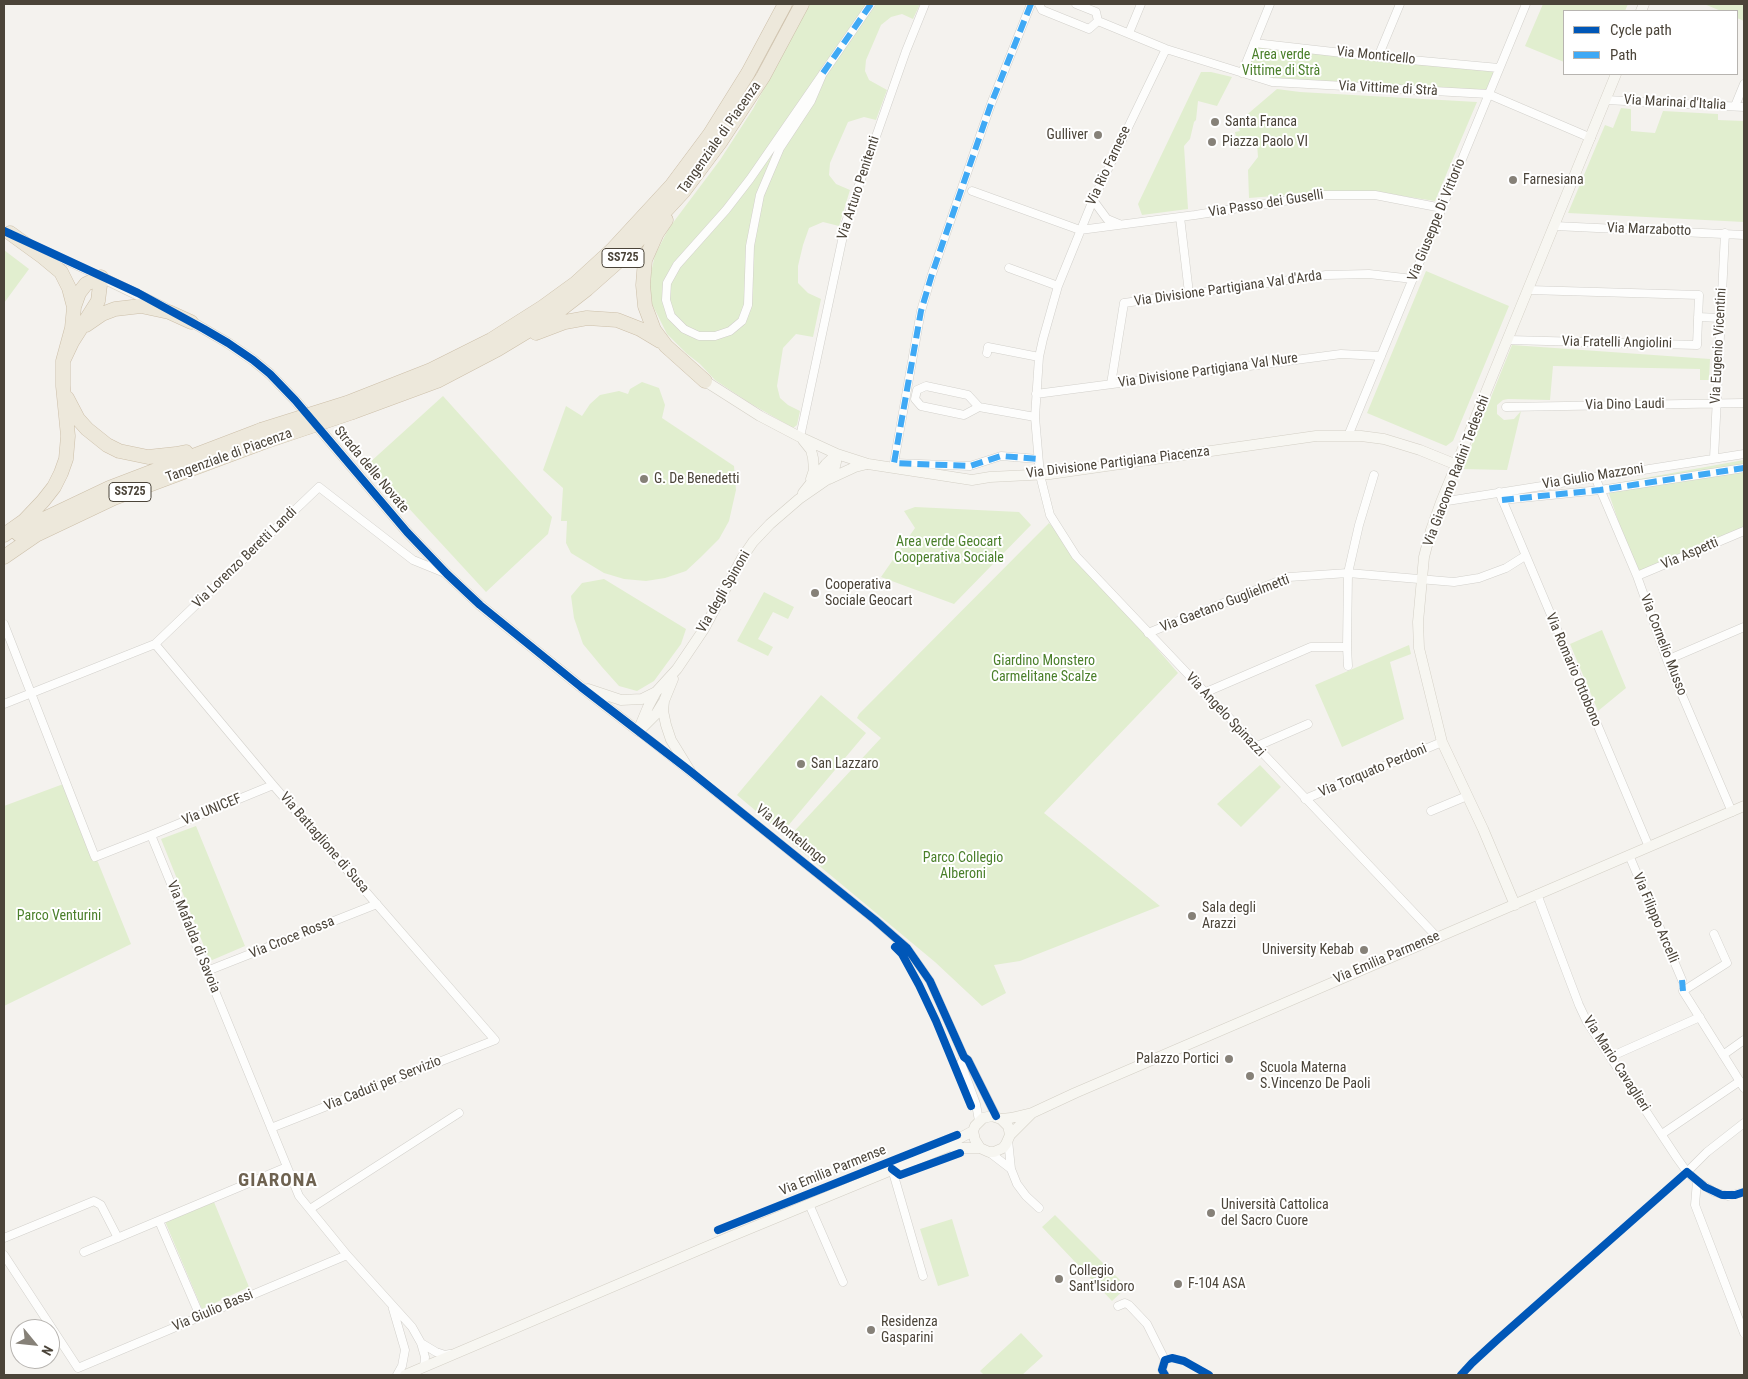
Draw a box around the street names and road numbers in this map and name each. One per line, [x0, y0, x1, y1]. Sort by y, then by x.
street label: Via Monticello [1336, 44, 1416, 68]
street label: Via Vittime di Strà [1338, 78, 1438, 100]
street label: Tangenziale di Piacenza [675, 79, 765, 197]
street label: Via Marinai d'Italia [1623, 92, 1727, 114]
street label: Via Rio Farnese [1083, 124, 1135, 208]
street label: Via Arturo Penitenti [834, 134, 884, 242]
street label: Via Giuseppe Di Vittorio [1405, 156, 1469, 284]
street label: Via Passo dei Guselli [1207, 187, 1325, 221]
street label: Via Marzabotto [1606, 220, 1692, 240]
road number: SS725 [602, 248, 644, 268]
street label: Via Divisione Partigiana Val d'Arda [1133, 267, 1323, 311]
street label: Via Eugenio Vicentini [1708, 287, 1730, 405]
street label: Via Fratelli Angiolini [1562, 334, 1672, 352]
street label: Via Divisione Partigiana Val Nure [1117, 350, 1299, 392]
street label: Via Giacomo Radini Tedeschi [1420, 393, 1494, 549]
street label: Via Dino Laudi [1585, 396, 1665, 414]
street label: Strada delle Novate [330, 423, 412, 517]
street label: Tangenziale di Piacenza [164, 425, 294, 487]
street label: Via Divisione Partigiana Piacenza [1025, 443, 1211, 483]
street label: Via Giulio Mazzoni [1541, 461, 1645, 493]
road number: SS725 [109, 482, 151, 502]
street label: Via Lorenzo Beretti Landi [189, 504, 301, 612]
street label: Via Aspetti [1659, 534, 1721, 574]
street label: Via degli Spinoni [694, 548, 754, 636]
street label: Via Gaetano Guglielmetti [1158, 572, 1292, 636]
street label: Via Cornelio Musso [1636, 592, 1690, 698]
street label: Via Romario Ottobono [1541, 611, 1605, 729]
street label: Via Angelo Spinazzi [1182, 669, 1268, 761]
street label: Via Torquato Perdoni [1316, 741, 1430, 801]
street label: Via Battaglione di Susa [276, 789, 372, 897]
street label: Via UNICEF [180, 790, 244, 830]
street label: Via Montelungo [752, 801, 830, 869]
street label: Via Filippo Arcelli [1628, 870, 1682, 966]
street label: Via Mafalda di Savoia [163, 878, 223, 996]
street label: Via Croce Rossa [247, 913, 337, 963]
street label: Via Emilia Parmense [1331, 928, 1443, 988]
street label: Via Mario Cavaglieri [1579, 1013, 1653, 1115]
street label: Via Caduti per Servizio [322, 1053, 444, 1115]
street label: Via Emilia Parmense [777, 1142, 889, 1200]
street label: Via Giulio Bassi [170, 1286, 256, 1336]

